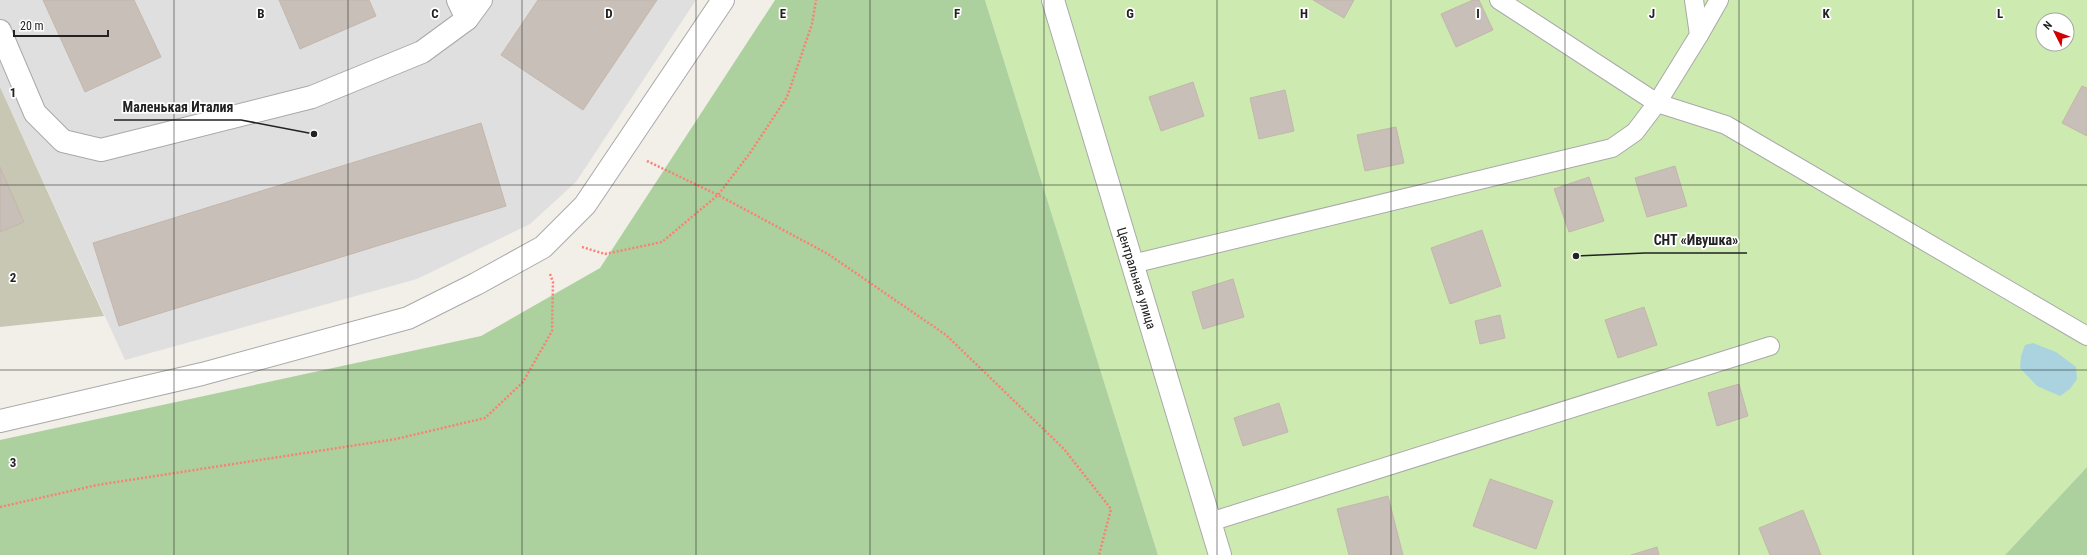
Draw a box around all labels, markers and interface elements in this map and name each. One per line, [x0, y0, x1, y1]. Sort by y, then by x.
text: B [257, 6, 265, 21]
text: C [431, 6, 439, 21]
text: D [605, 6, 613, 21]
text: E [780, 6, 787, 21]
text: F [954, 6, 960, 21]
text: G [1126, 6, 1134, 21]
text: H [1300, 6, 1308, 21]
text: I [1476, 6, 1480, 21]
text: J [1649, 6, 1655, 21]
text: K [1822, 6, 1830, 21]
text: L [1997, 6, 2003, 21]
scale bar [14, 12, 108, 38]
north arrow [2035, 12, 2075, 52]
text: 20 m [20, 19, 44, 33]
text: N [2041, 19, 2055, 33]
text: 1 [10, 85, 16, 100]
callout: Маленькая Италия [114, 94, 241, 120]
text: Маленькая Италия [123, 99, 234, 115]
street label: Центральная улица [1114, 225, 1159, 331]
callout: СНТ «Ивушка» [1645, 227, 1747, 253]
text: СНТ «Ивушка» [1654, 232, 1738, 248]
text: 2 [10, 270, 17, 285]
text: 3 [10, 455, 16, 470]

